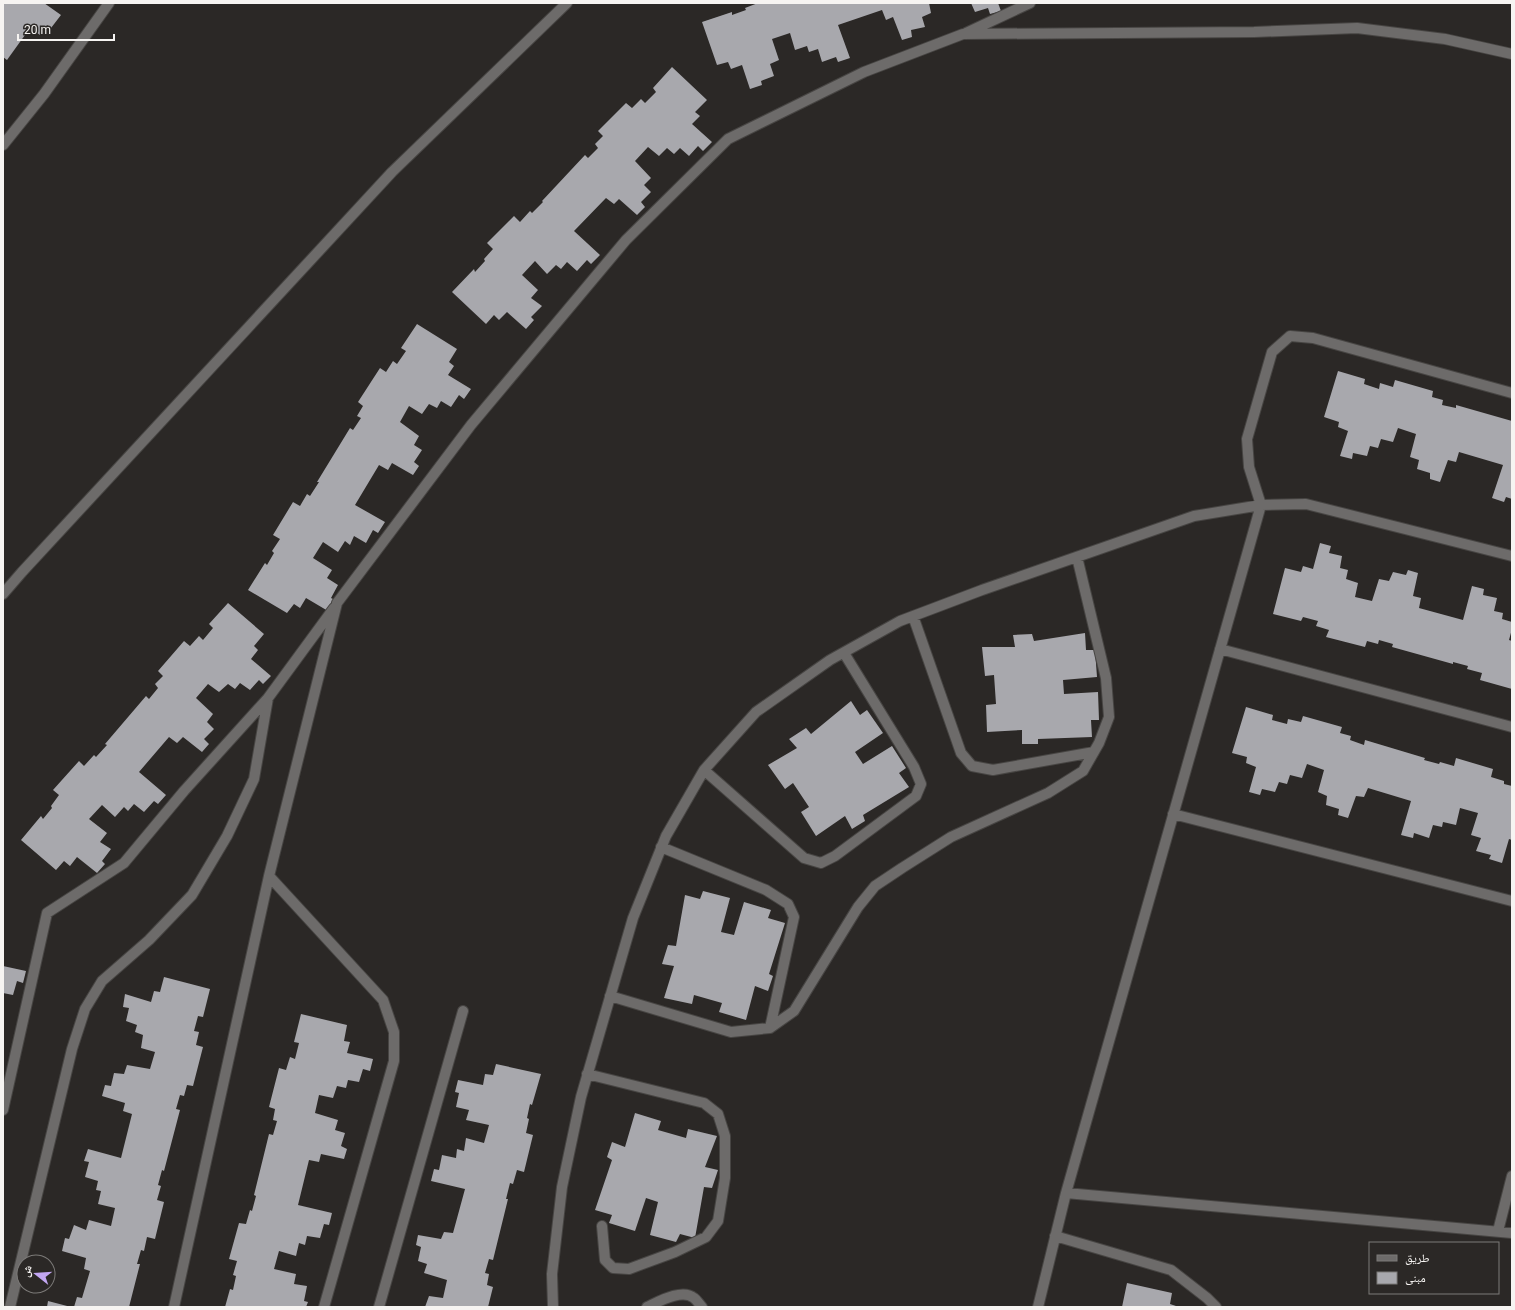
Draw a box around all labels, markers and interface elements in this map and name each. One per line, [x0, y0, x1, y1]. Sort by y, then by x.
scale bar [18, 16, 114, 42]
text: 20 m [24, 23, 51, 37]
legend [1369, 1242, 1499, 1294]
text: طريق [1405, 1251, 1430, 1265]
north arrow [16, 1254, 56, 1294]
text: ش [19, 1263, 36, 1279]
text: مبنى [1405, 1271, 1426, 1285]

